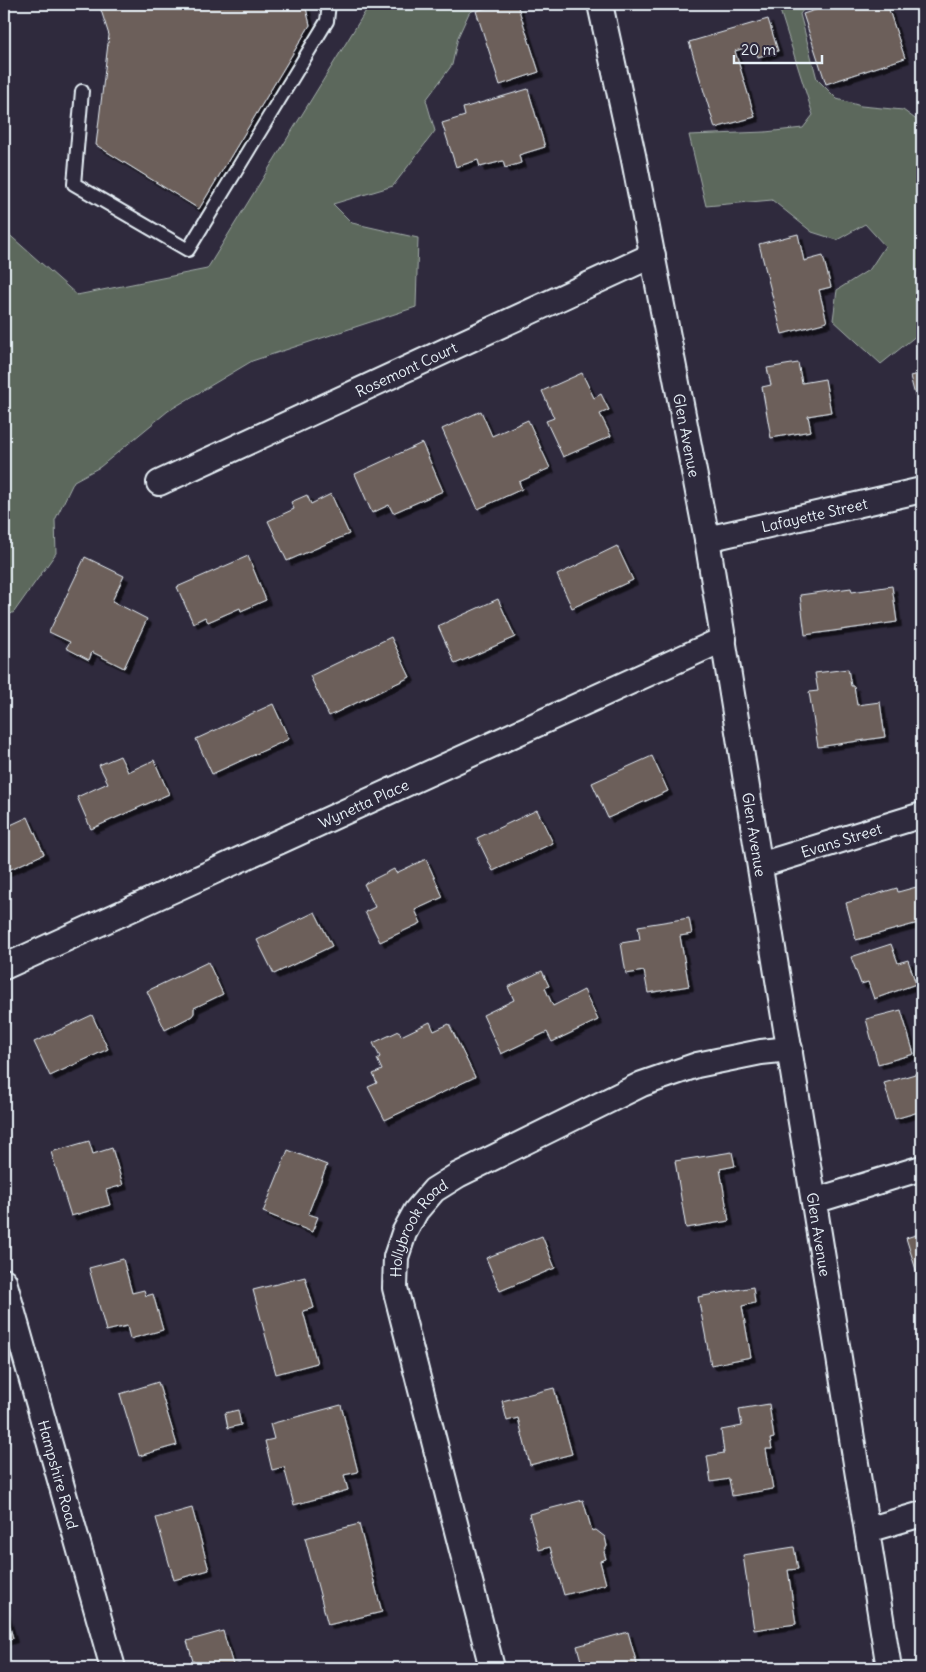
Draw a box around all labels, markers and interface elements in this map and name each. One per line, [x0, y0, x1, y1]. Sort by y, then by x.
scale bar [734, 32, 821, 64]
text: 20 m [741, 40, 776, 59]
street label: Rosemont Court [352, 337, 460, 401]
street label: Glen Avenue [670, 392, 704, 479]
street label: Lafayette Street [759, 493, 869, 536]
street label: Wynetta Place [315, 774, 412, 832]
street label: Glen Avenue [739, 791, 771, 878]
street label: Evans Street [798, 819, 884, 861]
street label: Hollybrook Road [386, 1175, 451, 1278]
street label: Glen Avenue [803, 1191, 835, 1278]
street label: Hampshire Road [34, 1418, 83, 1531]

